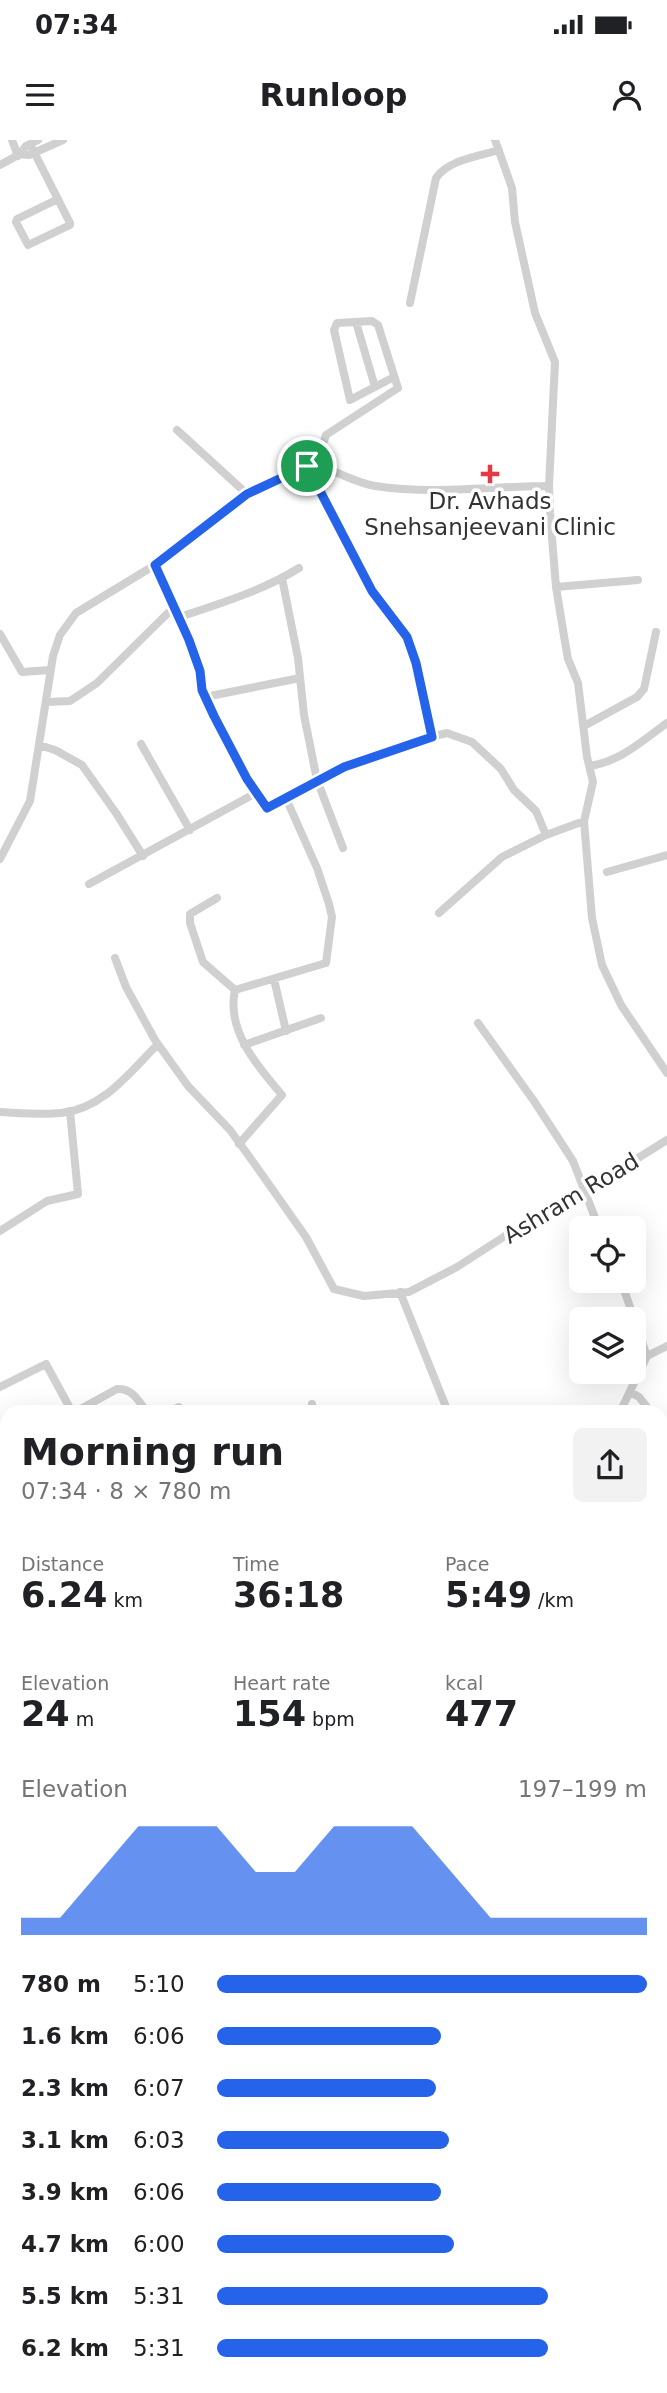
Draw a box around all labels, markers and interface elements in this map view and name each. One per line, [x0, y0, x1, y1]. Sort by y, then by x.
text: 07:34 [35, 10, 118, 40]
icon: menu [21, 76, 59, 114]
text: Runloop [259, 76, 408, 114]
icon: person [608, 76, 646, 114]
pin [277, 436, 337, 496]
icon: arrive [288, 447, 326, 485]
marker: Dr. Avhads Snehsanjeevani Clinic [480, 464, 500, 484]
place label: Dr. Avhads Snehsanjeevani Clinic [364, 488, 616, 540]
street label: Ashram Road [499, 1147, 643, 1249]
map controls [569, 1216, 646, 1384]
button: locate [569, 1216, 646, 1293]
button: layers [569, 1307, 646, 1384]
button: share [573, 1428, 647, 1502]
text: Morning run [21, 1430, 284, 1474]
text: 07:34 · 8 × 780 m [21, 1478, 231, 1504]
text: Distance [21, 1553, 104, 1575]
text: Time [233, 1553, 280, 1575]
text: Pace [445, 1553, 489, 1575]
text: 6.24 [21, 1575, 107, 1615]
text: 36:18 [233, 1575, 344, 1615]
text: 5:49 [445, 1575, 532, 1615]
text: km [107, 1589, 143, 1611]
text: /km [532, 1589, 574, 1611]
text: Elevation [21, 1672, 109, 1694]
text: Heart rate [233, 1672, 331, 1694]
text: kcal [445, 1672, 483, 1694]
text: 24 [21, 1694, 70, 1734]
text: 154 [233, 1694, 306, 1734]
text: 477 [445, 1694, 518, 1734]
text: m [70, 1708, 94, 1730]
text: bpm [306, 1708, 355, 1730]
text: Elevation [21, 1776, 128, 1802]
text: 197–199 m [518, 1776, 647, 1802]
text: 780 m [21, 1971, 101, 1997]
text: 5:10 [133, 1971, 185, 1997]
text: 1.6 km [21, 2023, 109, 2049]
text: 6:06 [133, 2023, 185, 2049]
text: 2.3 km [21, 2075, 109, 2101]
text: 6:07 [133, 2075, 185, 2101]
text: 3.1 km [21, 2127, 109, 2153]
text: 6:03 [133, 2127, 185, 2153]
text: 3.9 km [21, 2179, 109, 2205]
text: 6:06 [133, 2179, 185, 2205]
text: 4.7 km [21, 2231, 109, 2257]
text: 6:00 [133, 2231, 185, 2257]
text: 5.5 km [21, 2283, 109, 2309]
text: 5:31 [133, 2283, 185, 2309]
text: 6.2 km [21, 2335, 109, 2361]
text: 5:31 [133, 2335, 185, 2361]

